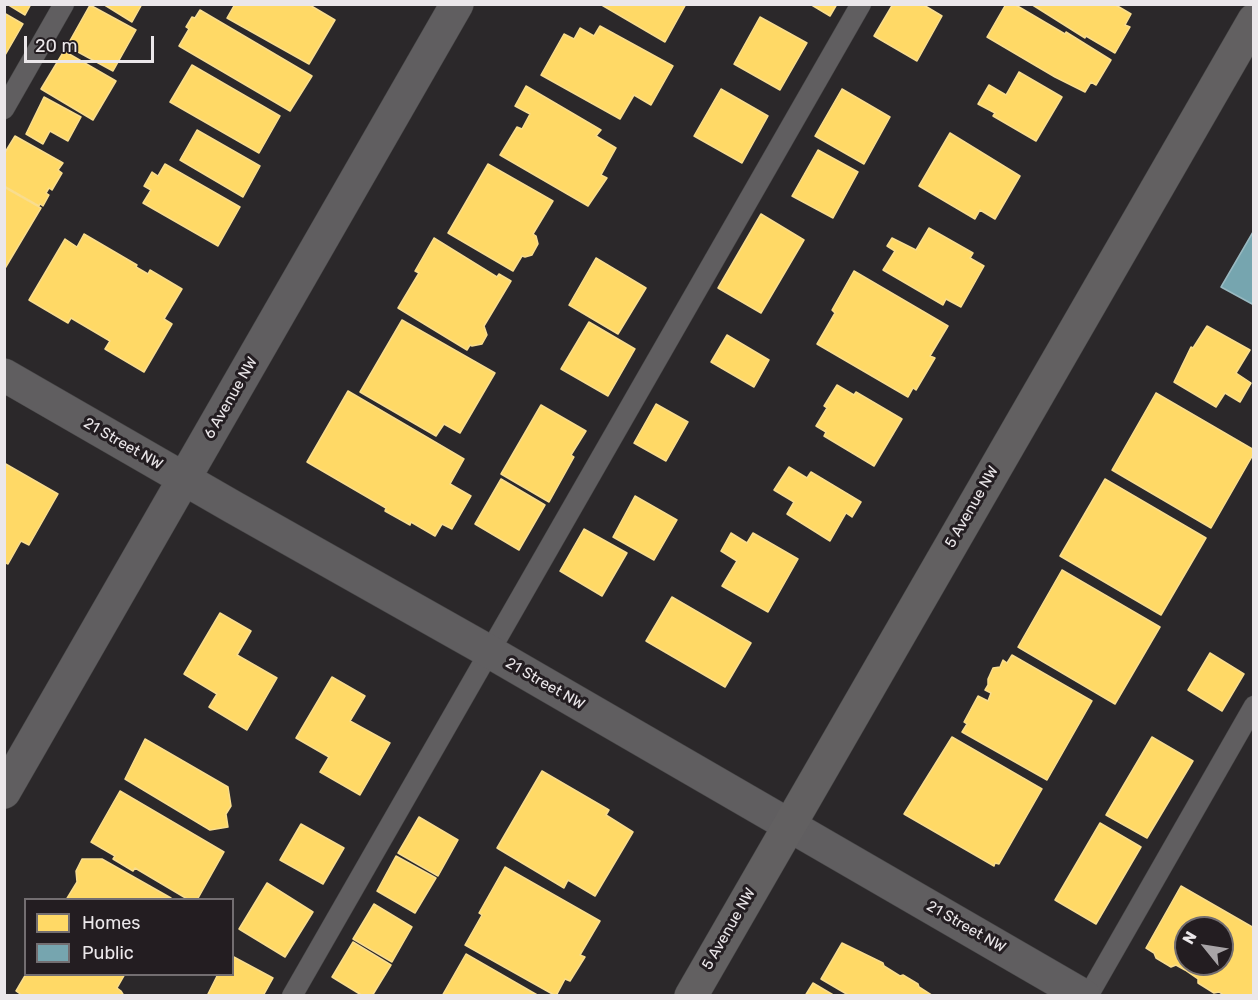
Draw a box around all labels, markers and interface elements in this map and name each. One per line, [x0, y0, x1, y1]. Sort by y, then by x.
scale bar [27, 24, 158, 62]
text: 20 m [35, 35, 77, 57]
street label: 6 Avenue NW [200, 354, 262, 442]
street label: 21 Street NW [80, 414, 166, 474]
street label: 5 Avenue NW [941, 463, 1003, 551]
street label: 21 Street NW [502, 654, 588, 714]
street label: 5 Avenue NW [698, 885, 760, 973]
street label: 21 Street NW [923, 897, 1009, 957]
legend [24, 898, 234, 976]
text: Homes [82, 912, 140, 934]
north arrow [1174, 916, 1234, 976]
text: N [1179, 928, 1201, 947]
text: Public [82, 942, 134, 964]

